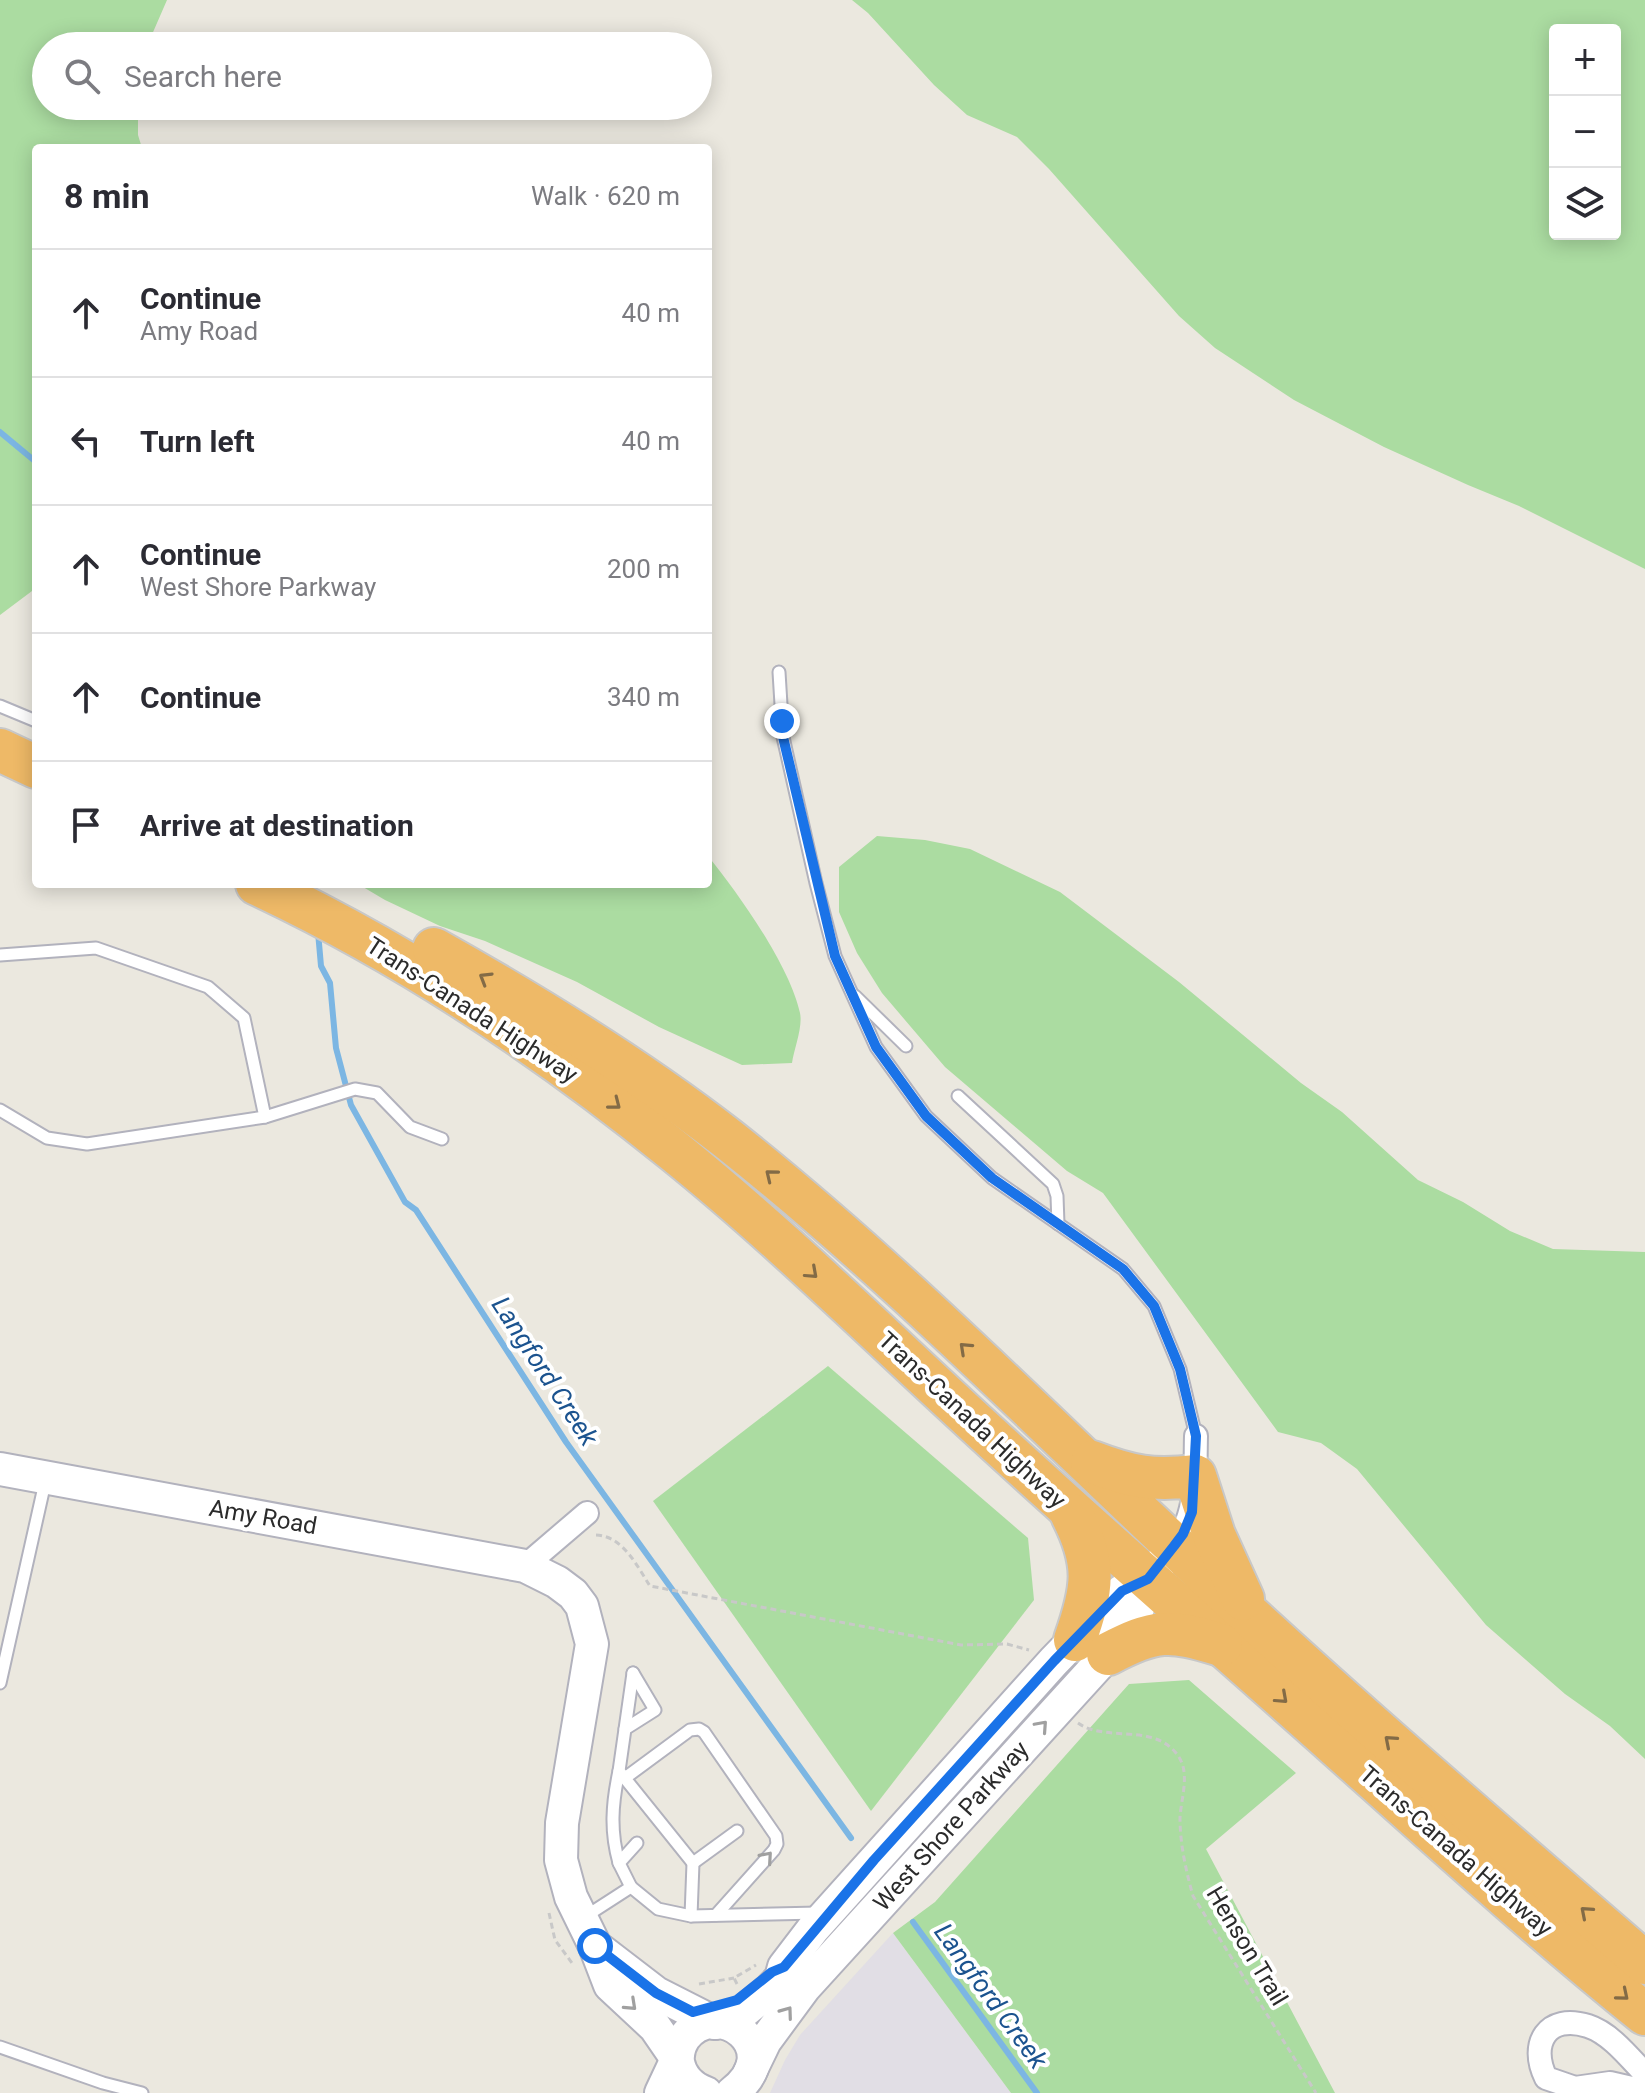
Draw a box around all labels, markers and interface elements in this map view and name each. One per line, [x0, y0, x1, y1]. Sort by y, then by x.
map controls [1549, 24, 1621, 240]
button: + [1549, 24, 1621, 96]
search box [32, 32, 712, 120]
icon: search [60, 54, 104, 98]
text: Search here [124, 59, 282, 94]
button: − [1549, 96, 1621, 168]
button: layers [1549, 168, 1621, 240]
text: 8 min [64, 176, 149, 216]
text: Walk · 620 m [531, 181, 680, 211]
text: Continue [140, 281, 261, 316]
icon: ahead [64, 291, 108, 335]
text: 40 m [622, 298, 680, 328]
text: Amy Road [140, 316, 258, 346]
icon: left [64, 419, 108, 463]
text: Turn left [140, 424, 255, 459]
text: 40 m [622, 426, 680, 456]
text: Continue [140, 537, 261, 572]
icon: ahead [64, 547, 108, 591]
text: 200 m [607, 554, 680, 584]
text: West Shore Parkway [140, 572, 376, 602]
icon: ahead [64, 675, 108, 719]
text: Continue [140, 680, 261, 715]
text: 340 m [607, 682, 680, 712]
route end [764, 703, 800, 739]
icon: arrive [64, 803, 108, 847]
text: Arrive at destination [140, 808, 414, 843]
street label: Trans-Canada Highway [361, 931, 583, 1089]
one-way arrow [479, 973, 494, 988]
one-way arrow [606, 1094, 620, 1109]
one-way arrow [766, 1170, 780, 1185]
one-way arrow [803, 1264, 818, 1278]
water label: Langford Creek [486, 1291, 605, 1452]
street label: Trans-Canada Highway [873, 1326, 1072, 1515]
one-way arrow [960, 1343, 974, 1357]
street label: Amy Road [207, 1494, 319, 1540]
one-way arrow [1273, 1688, 1287, 1703]
one-way arrow [1032, 1720, 1046, 1735]
street label: West Shore Parkway [868, 1735, 1035, 1916]
one-way arrow [1384, 1737, 1399, 1751]
street label: Trans-Canada Highway [1354, 1760, 1558, 1943]
one-way arrow [757, 1851, 772, 1866]
street label: Henson Trail [1201, 1881, 1293, 2011]
one-way arrow [1581, 1907, 1595, 1921]
water label: Langford Creek [928, 1918, 1054, 2075]
route start [577, 1928, 613, 1964]
one-way arrow [1613, 1985, 1628, 2000]
one-way arrow [622, 1996, 637, 2010]
one-way arrow [777, 2006, 792, 2021]

